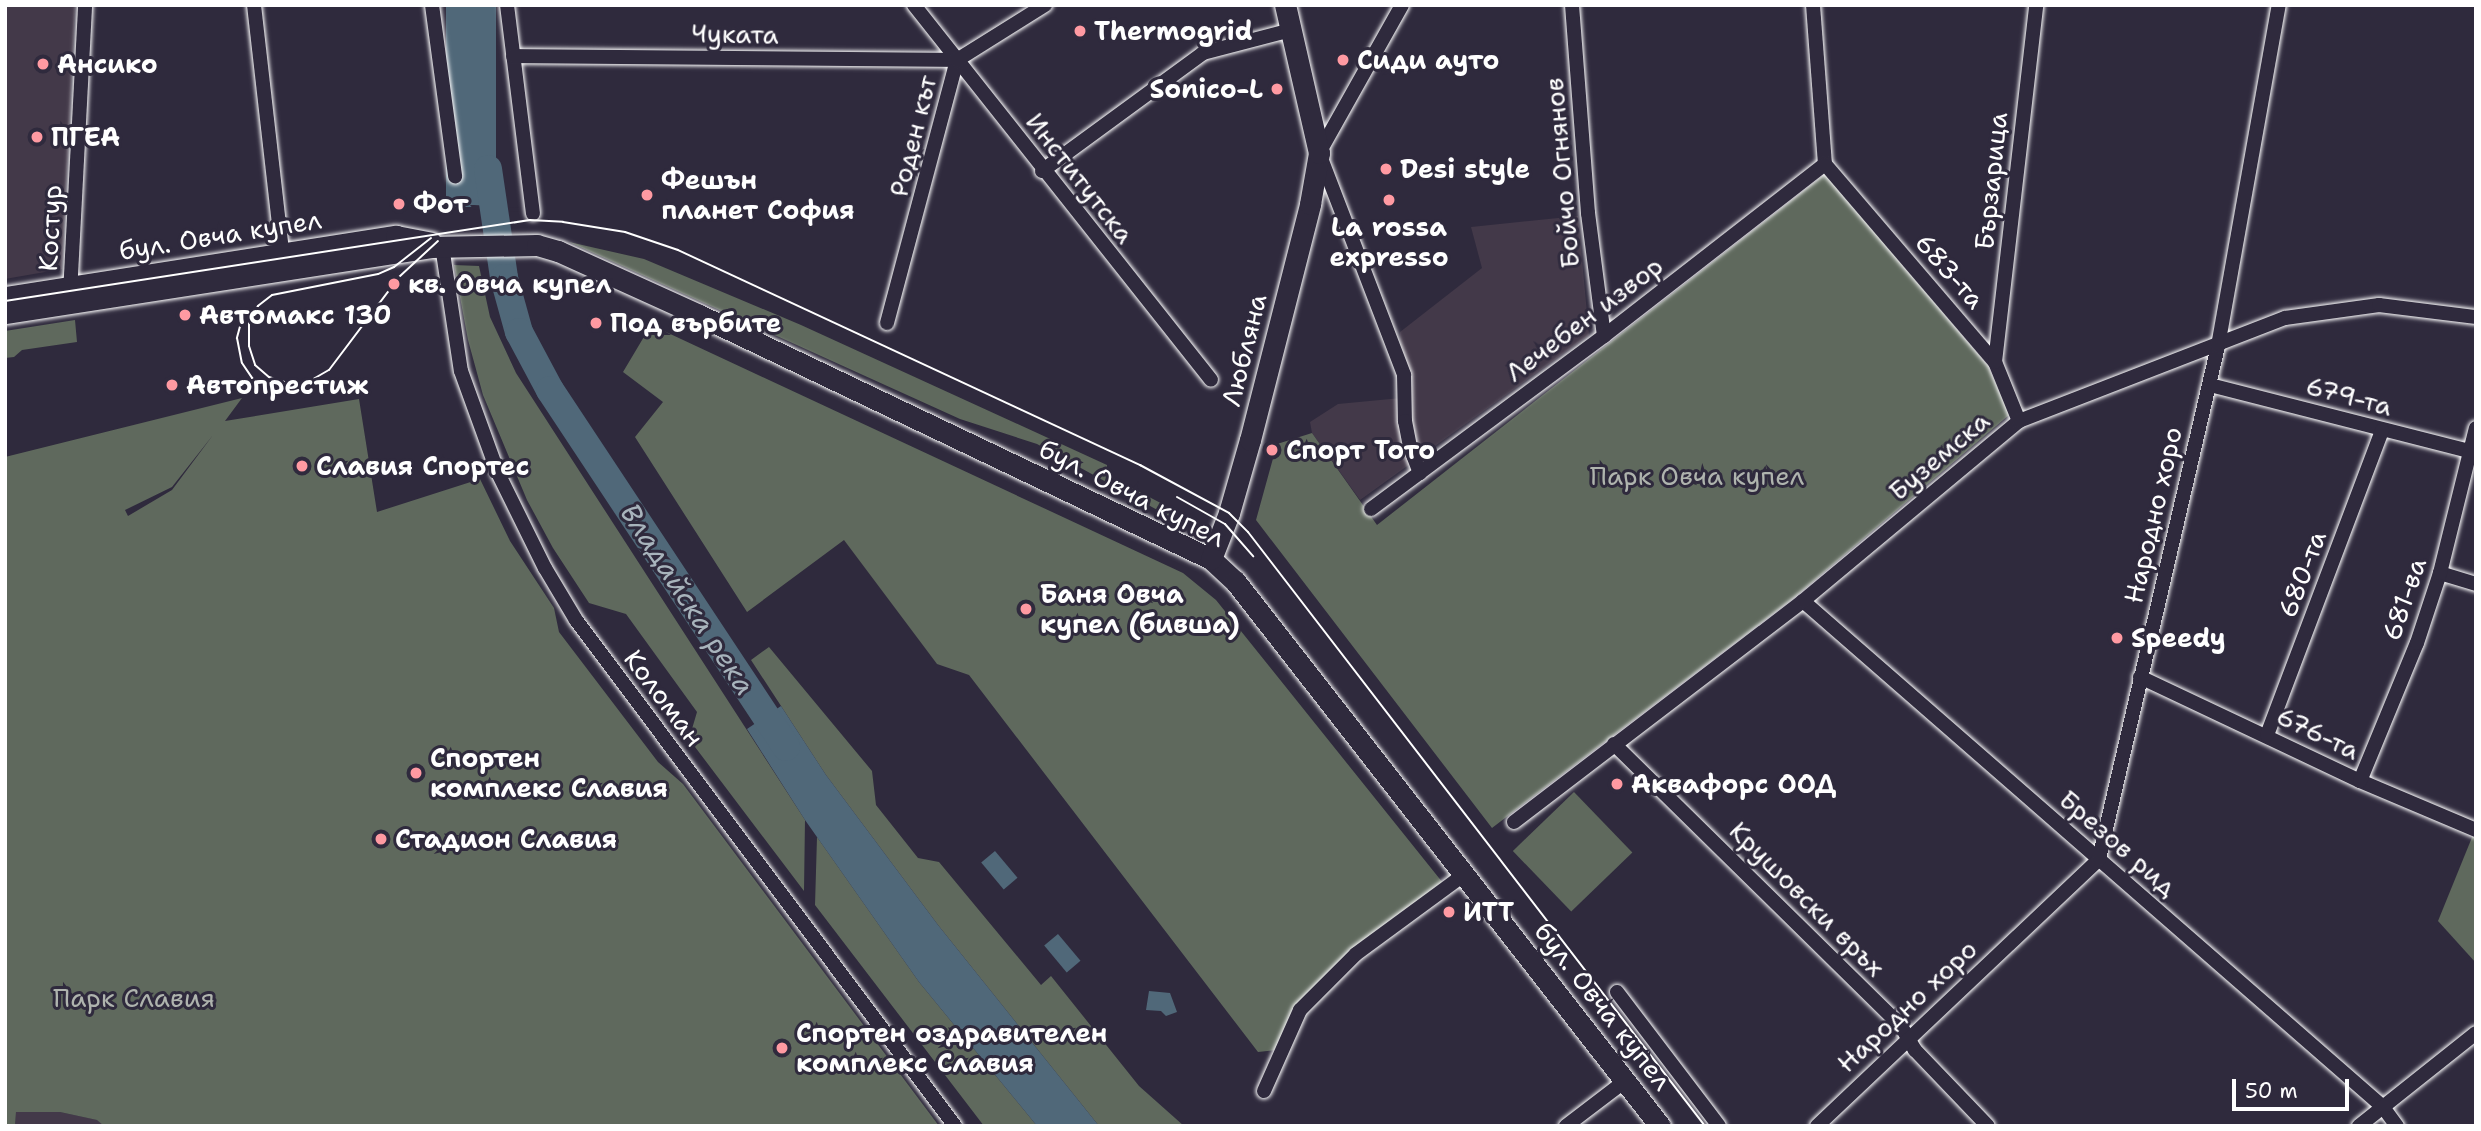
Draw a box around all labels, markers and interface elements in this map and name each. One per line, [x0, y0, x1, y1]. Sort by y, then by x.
place label: Thermogrid [1094, 15, 1253, 47]
street label: Чуката [691, 18, 779, 50]
marker: Thermogrid [1072, 23, 1088, 39]
place label: Сиди ауто [1357, 44, 1499, 76]
place label: Ансико [57, 48, 158, 80]
marker: Сиди ауто [1335, 52, 1351, 68]
marker: Ансико [35, 56, 51, 72]
street label: Роден кът [883, 72, 943, 200]
place label: Sonico-L [1149, 73, 1263, 105]
street label: Бойчо Огнянов [1538, 76, 1586, 270]
marker: Sonico-L [1269, 81, 1285, 97]
street label: Институтска [1019, 107, 1141, 249]
street label: Бързарица [1968, 111, 2014, 251]
place label: ПГЕА [51, 121, 120, 153]
marker: ПГЕА [29, 129, 45, 145]
place label: Desi style [1400, 153, 1530, 185]
marker: Desi style [1378, 161, 1394, 177]
place label: Фешън планет София [661, 164, 855, 226]
street label: Костур [32, 184, 68, 272]
marker: Фешън планет София [639, 187, 655, 203]
place label: Фот [413, 188, 469, 220]
marker: La rossa expresso [1381, 192, 1397, 208]
marker: Фот [391, 196, 407, 212]
street label: бул. Овча купел [117, 204, 323, 266]
place label: La rossa expresso [1329, 211, 1449, 272]
street label: 683-та [1909, 227, 1991, 315]
street label: Лечебен извор [1499, 250, 1669, 388]
place label: кв. Овча купел [408, 268, 611, 300]
marker: кв. Овча купел [386, 276, 402, 292]
street label: Любляна [1215, 291, 1273, 409]
place label: Автомакс 130 [199, 299, 391, 331]
marker: Автомакс 130 [177, 307, 193, 323]
place label: Под върбите [610, 307, 781, 339]
marker: Под върбите [588, 315, 604, 331]
place label: Автопрестиж [186, 369, 369, 401]
street label: 679-та [2303, 370, 2395, 422]
marker: Автопрестиж [164, 377, 180, 393]
street label: Буземска [1882, 405, 1996, 507]
street label: Народно хоро [2118, 424, 2188, 606]
street label: бул. Овча купел [1034, 433, 1230, 553]
place label: Спорт Тото [1286, 434, 1435, 466]
marker: Спорт Тото [1264, 442, 1280, 458]
place label: Славия Спортес [316, 450, 529, 482]
marker: Славия Спортес [294, 458, 310, 474]
park label: Парк Овча купел [1590, 460, 1804, 492]
water label: Владайска река [614, 497, 762, 701]
street label: 680-та [2271, 526, 2333, 622]
street label: 681-ва [2375, 554, 2433, 644]
place label: Баня Овча купел (бивша) [1040, 578, 1240, 640]
marker: Баня Овча купел (бивша) [1018, 601, 1034, 617]
place label: Speedy [2131, 622, 2226, 654]
marker: Speedy [2109, 630, 2125, 646]
street label: Коломан [618, 644, 710, 752]
street label: 676-та [2272, 700, 2364, 766]
place label: Спортен комплекс Славия [430, 742, 668, 804]
marker: Спортен комплекс Славия [408, 765, 424, 781]
place label: Аквафорс ООД [1631, 768, 1836, 800]
marker: Аквафорс ООД [1609, 776, 1625, 792]
street label: Брезов рид [2053, 783, 2183, 903]
street label: Крушовски връх [1723, 815, 1891, 983]
place label: Стадион Славия [395, 823, 617, 855]
marker: Стадион Славия [373, 831, 389, 847]
place label: ИТТ [1463, 896, 1514, 928]
marker: ИТТ [1441, 904, 1457, 920]
street label: бул. Овча купел [1528, 916, 1678, 1096]
street label: Народно хоро [1831, 933, 1983, 1079]
park label: Парк Славия [53, 982, 215, 1014]
place label: Спортен оздравителен комплекс Славия [796, 1017, 1107, 1078]
marker: Спортен оздравителен комплекс Славия [774, 1040, 790, 1056]
scale bar [2236, 1064, 2353, 1108]
text: 50 m [2245, 1077, 2298, 1105]

